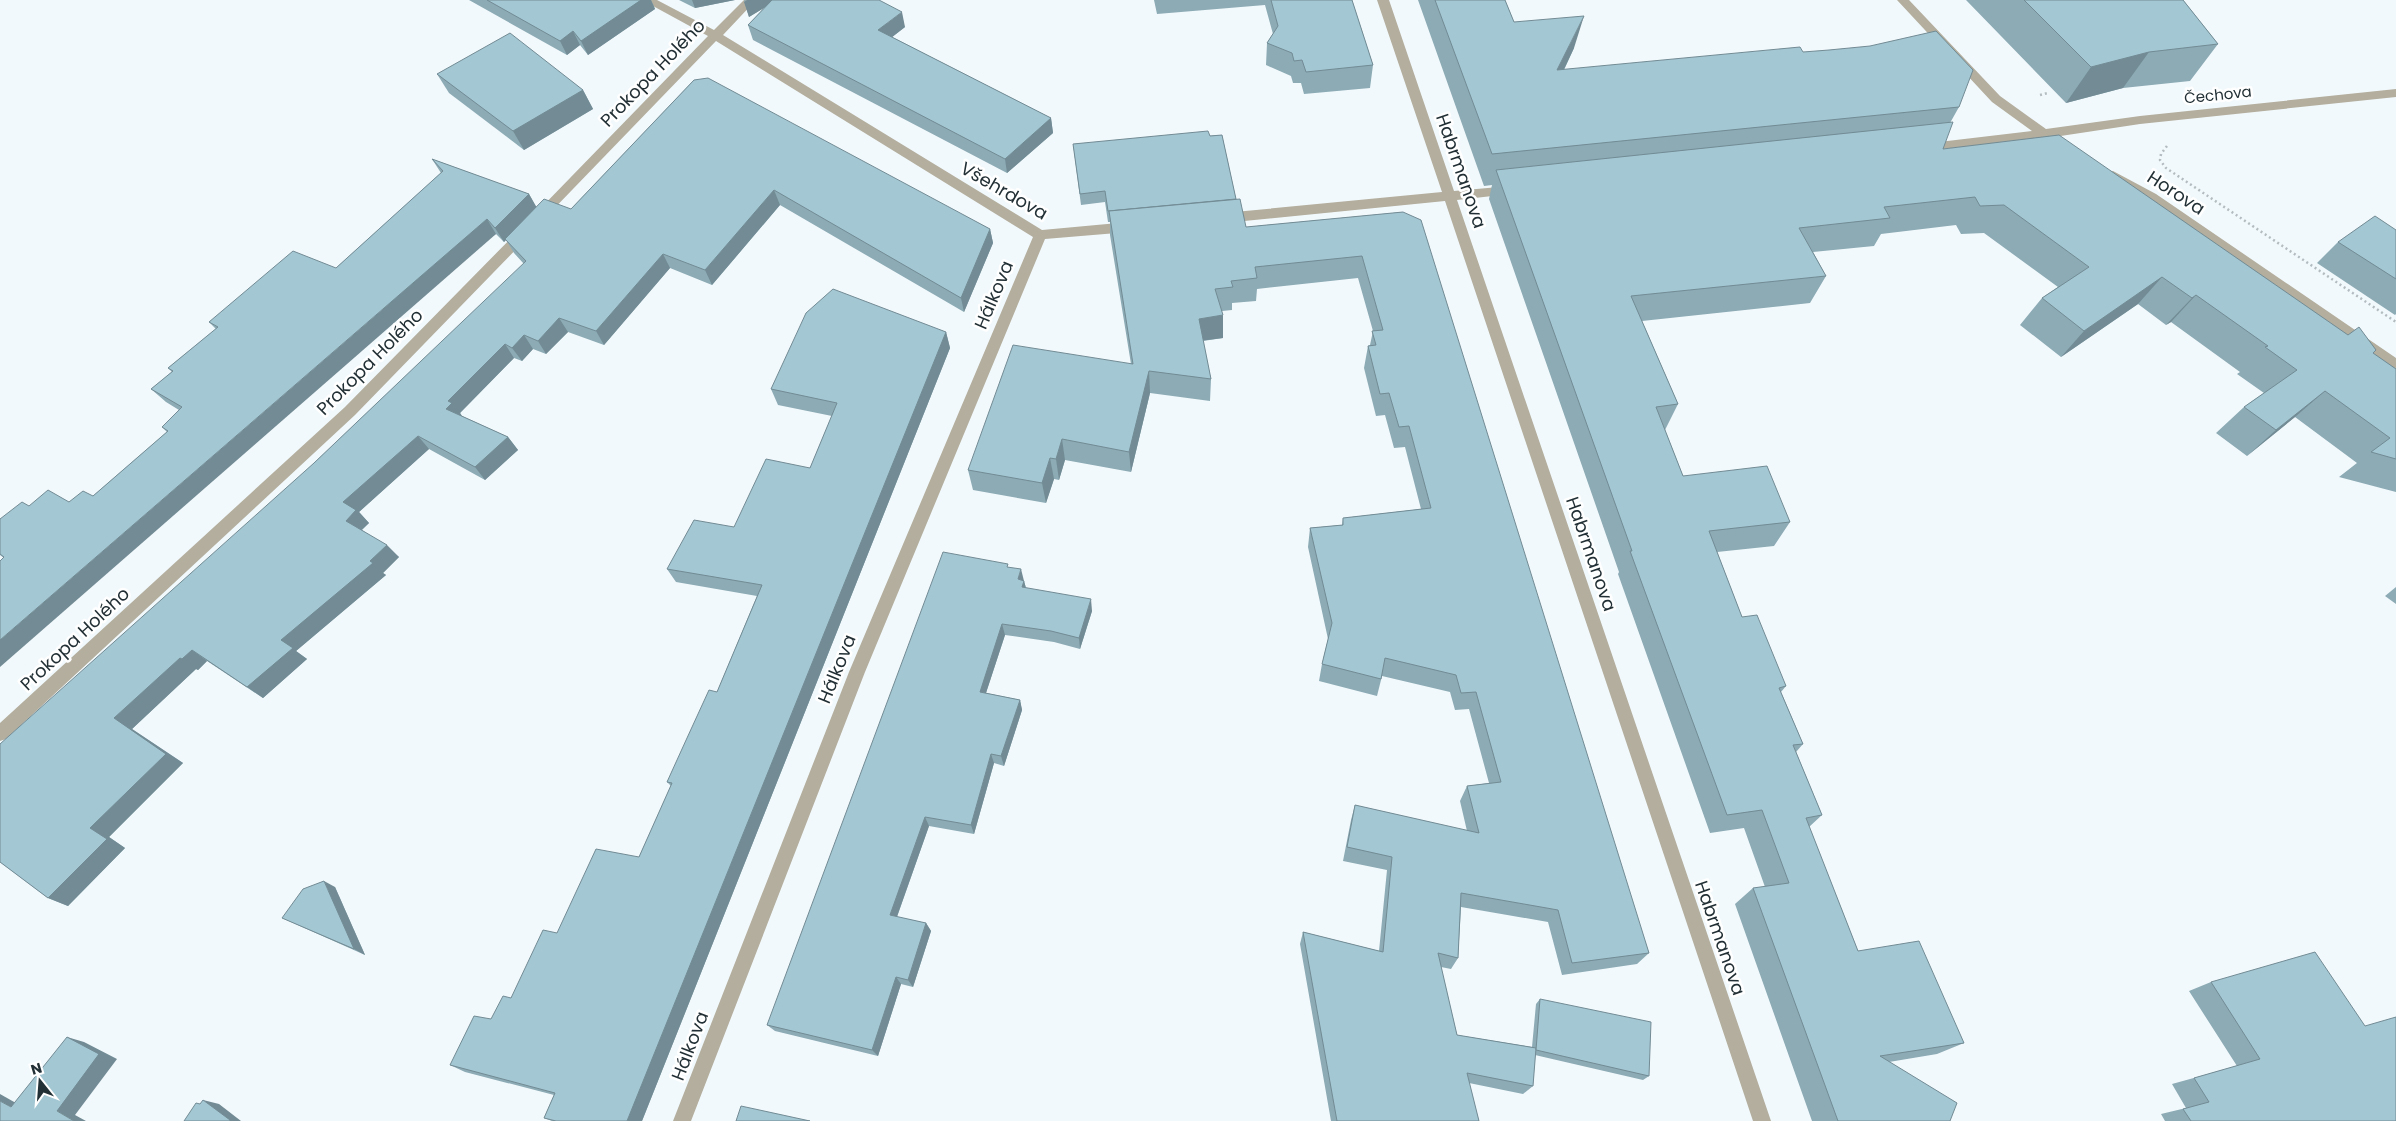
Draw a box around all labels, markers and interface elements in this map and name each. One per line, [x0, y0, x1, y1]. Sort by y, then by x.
street label: Prokopa Holého [595, 13, 711, 132]
street label: Čechova [2183, 81, 2253, 108]
street label: Habrmanova [1430, 110, 1493, 231]
street label: Všehrdova [956, 156, 1052, 226]
street label: Horova [2142, 165, 2210, 221]
street label: Hálkova [968, 257, 1019, 333]
street label: Prokopa Holého [311, 303, 428, 420]
street label: Habrmanova [1560, 493, 1623, 614]
street label: Prokopa Holého [14, 581, 135, 696]
street label: Hálkova [811, 631, 862, 707]
street label: Habrmanova [1689, 877, 1752, 998]
street label: Hálkova [665, 1008, 714, 1084]
north arrow [15, 1056, 65, 1106]
text: N [28, 1057, 44, 1080]

